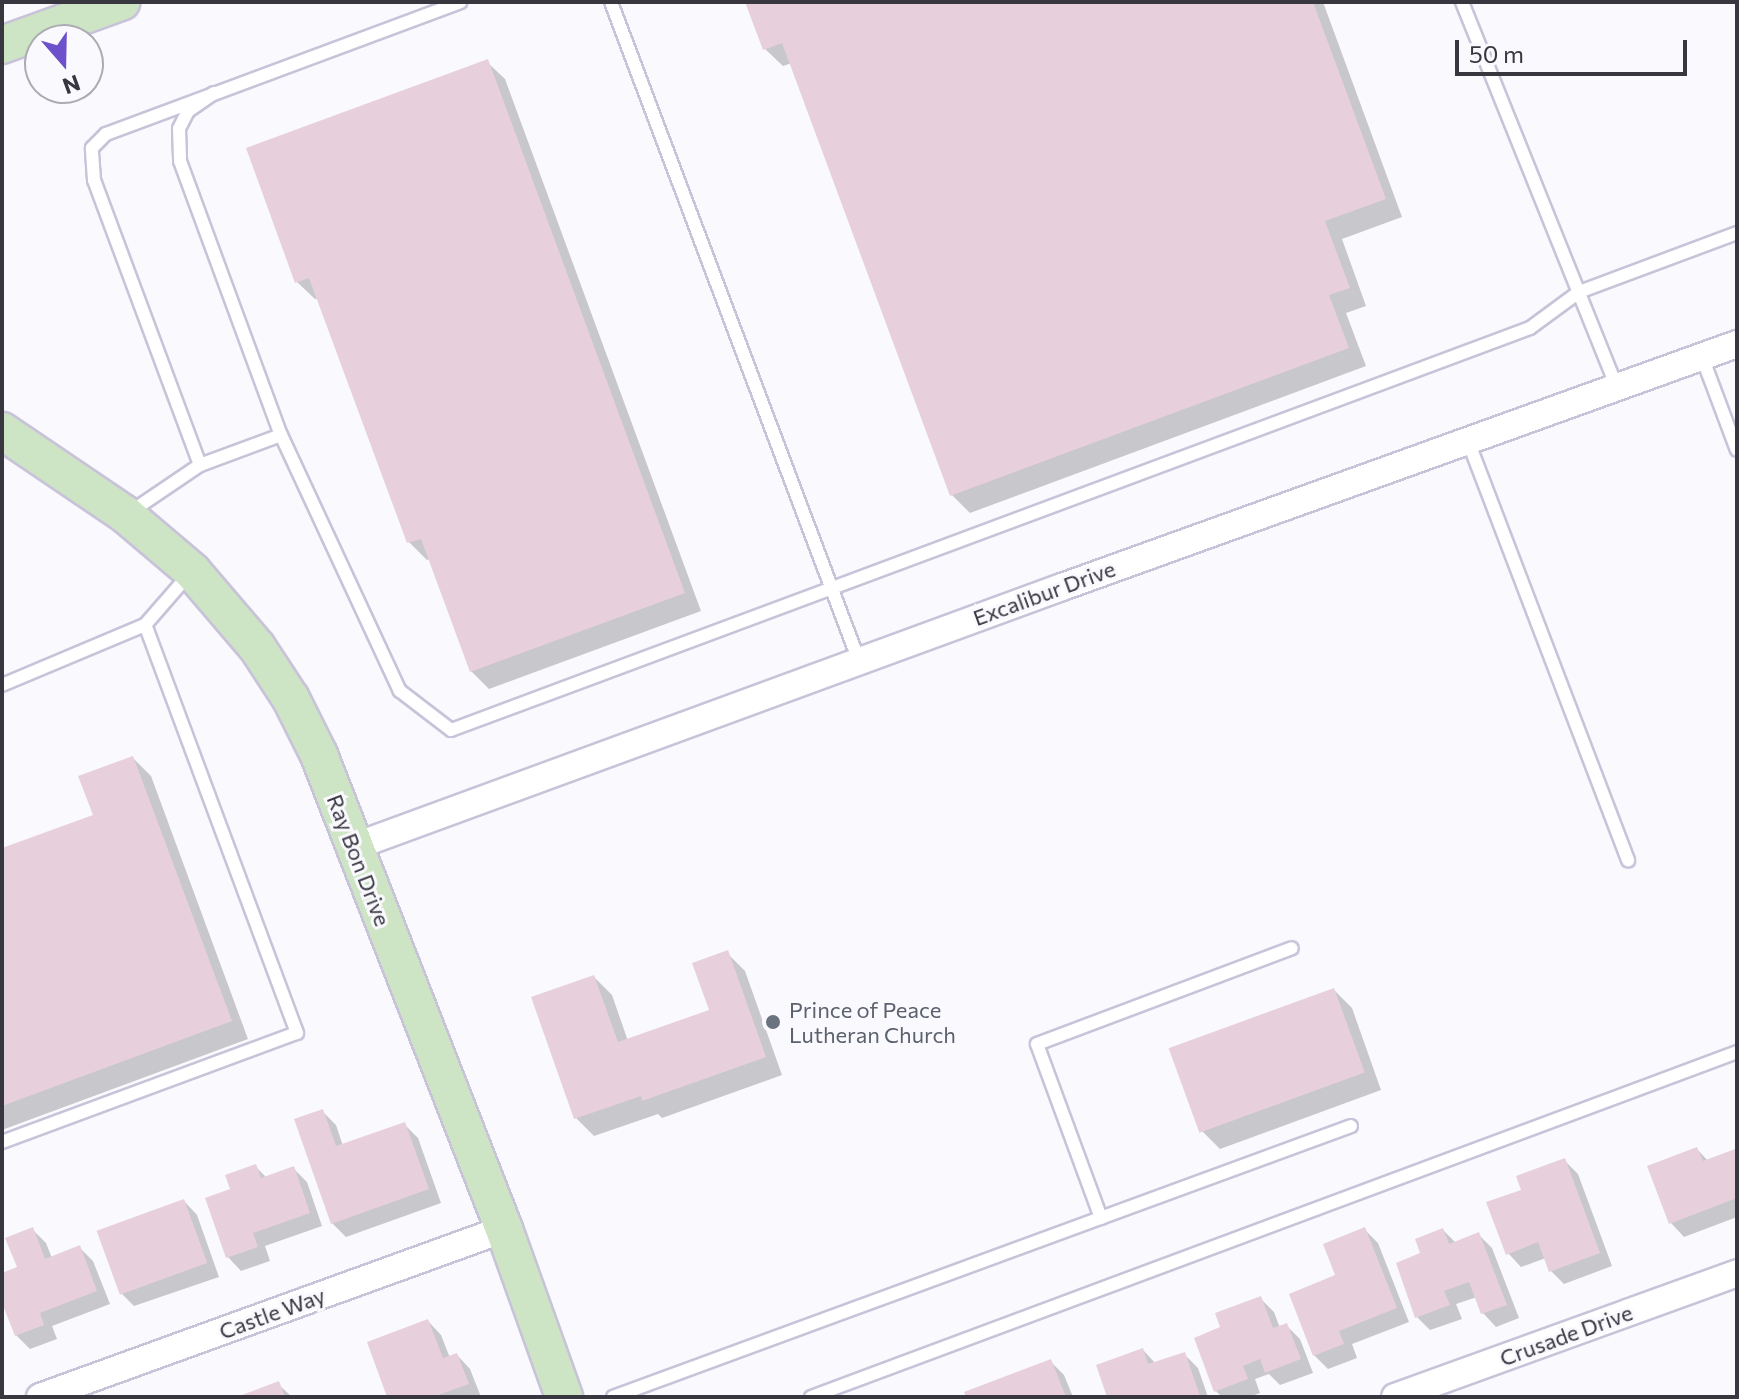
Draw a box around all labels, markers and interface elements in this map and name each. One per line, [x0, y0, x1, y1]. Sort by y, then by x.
north arrow [24, 24, 104, 104]
scale bar [1459, 24, 1691, 74]
text: 50 m [1469, 39, 1524, 68]
text: N [59, 70, 84, 101]
street label: Excalibur Drive [969, 555, 1119, 631]
street label: Ray Bon Drive [322, 790, 396, 930]
place label: Prince of Peace Lutheran Church [789, 996, 956, 1048]
marker: Prince of Peace Lutheran Church [764, 1013, 782, 1031]
street label: Castle Way [215, 1282, 329, 1344]
street label: Crusade Drive [1496, 1299, 1636, 1371]

